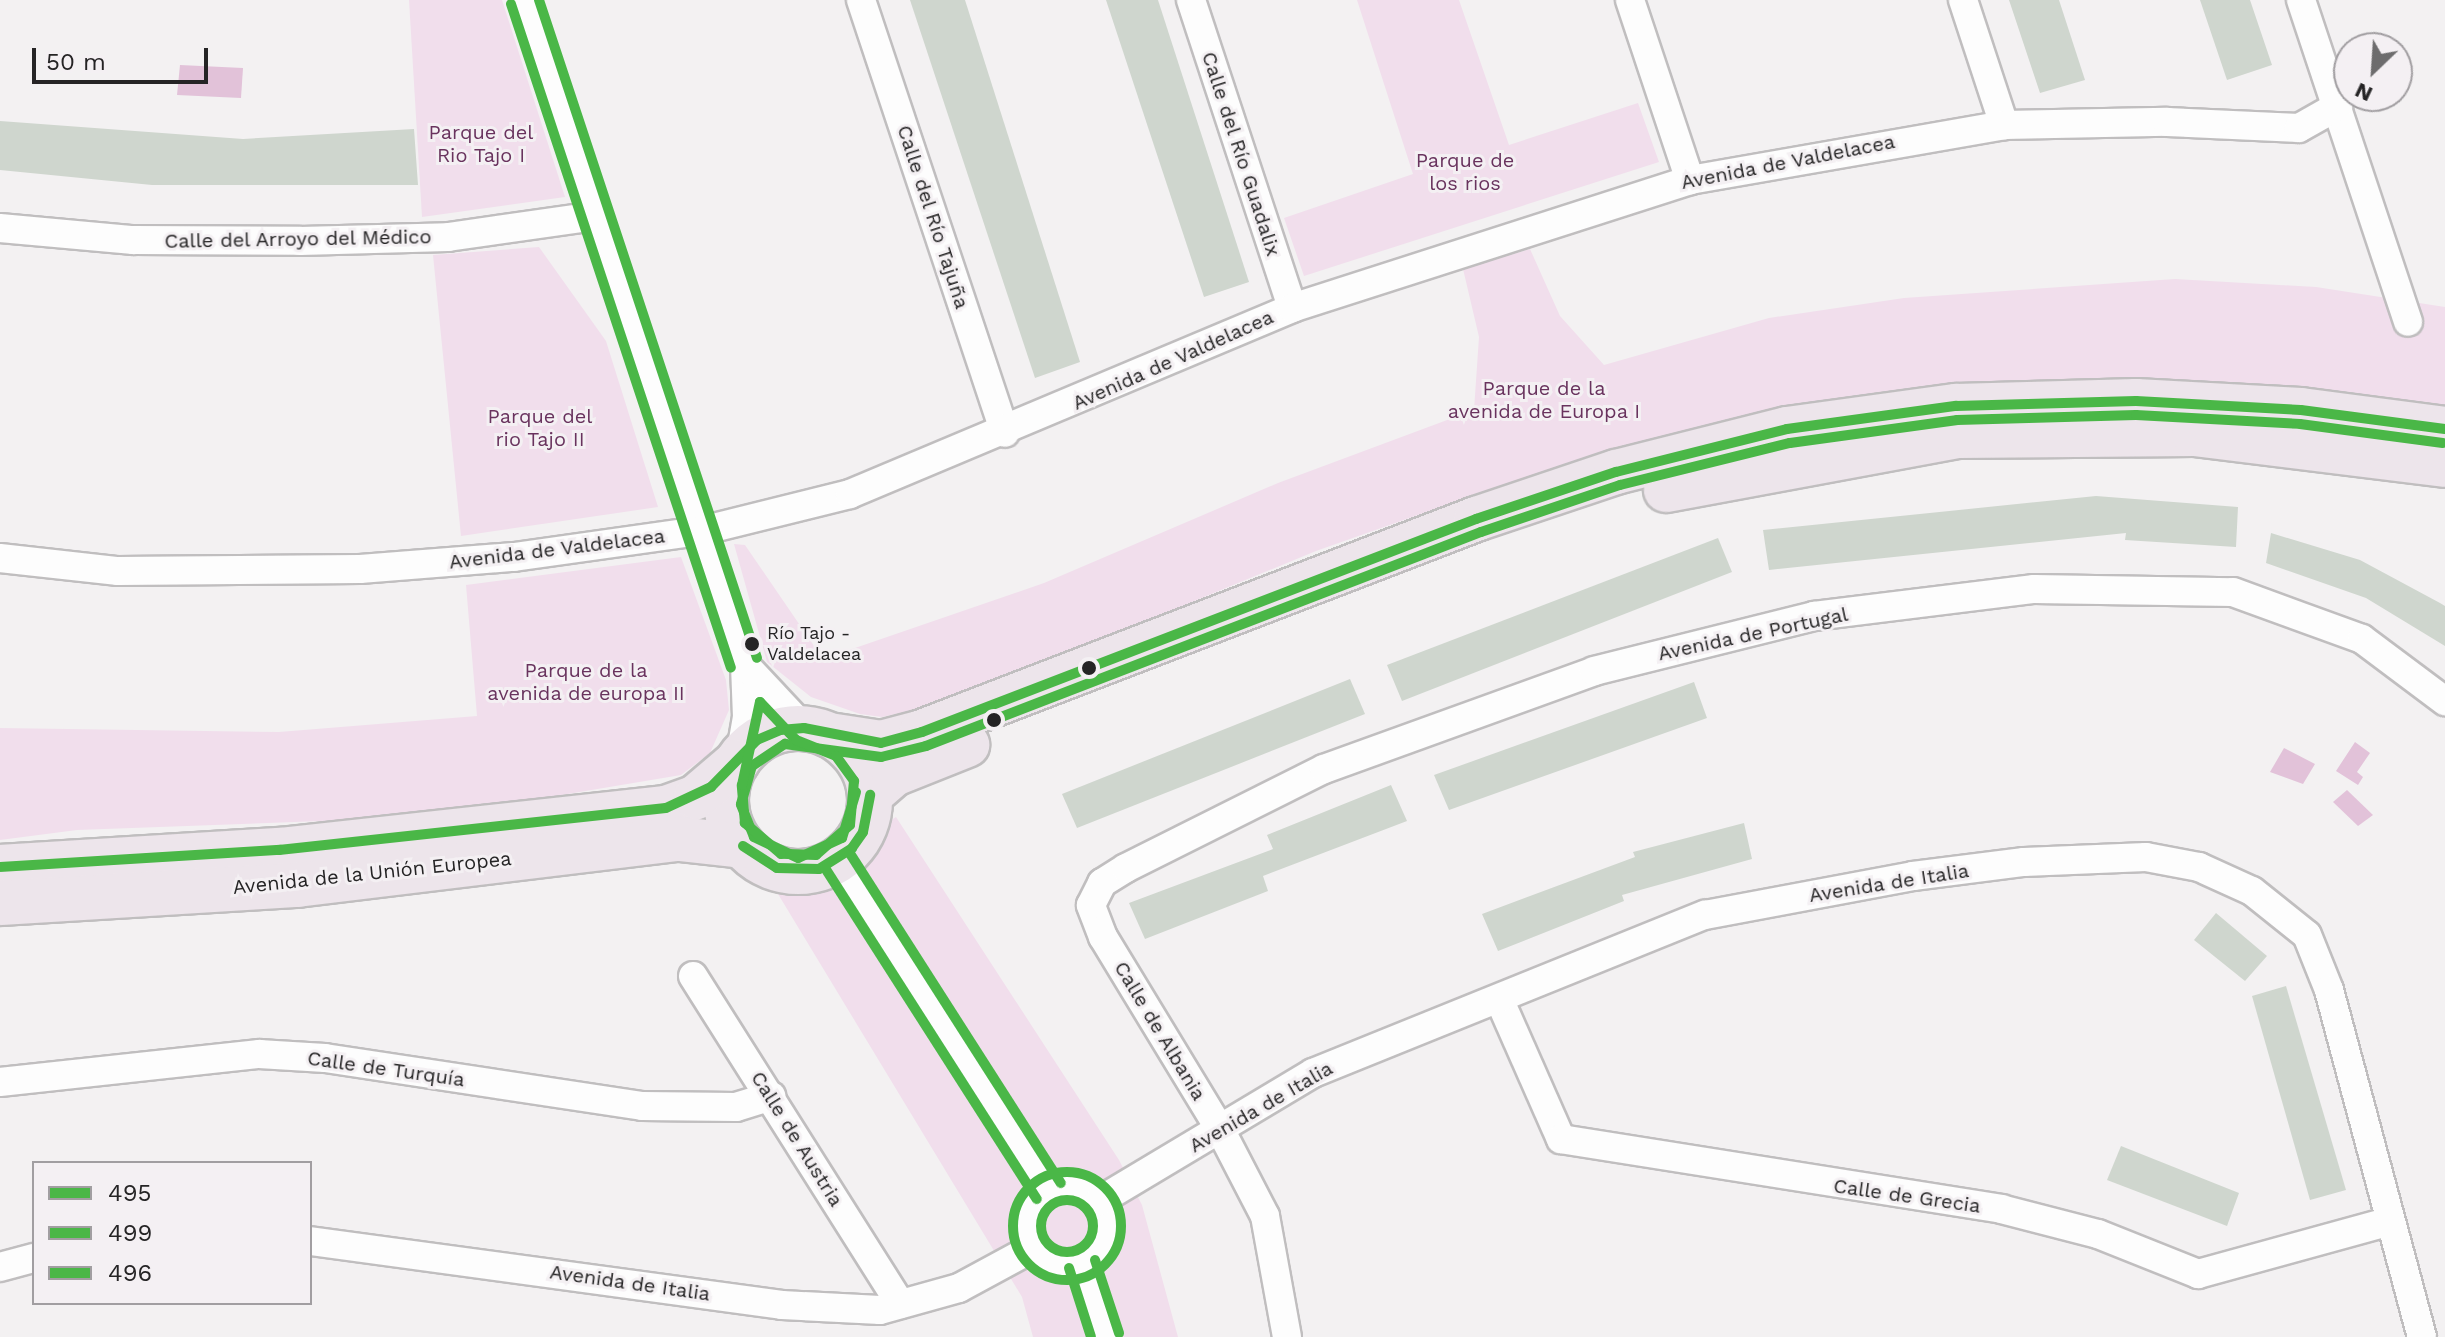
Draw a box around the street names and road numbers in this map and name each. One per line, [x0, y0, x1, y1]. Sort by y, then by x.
street label: Calle del Río Guadalix [1197, 48, 1285, 260]
street label: Calle del Río Tajuña [892, 122, 974, 312]
street label: Avenida de Valdelacea [1678, 129, 1898, 195]
street label: Calle del Arroyo del Médico [163, 225, 433, 253]
street label: Avenida de Valdelacea [1068, 305, 1278, 415]
street label: Avenida de Valdelacea [447, 524, 667, 574]
street label: Avenida de Portugal [1656, 602, 1850, 666]
street label: Avenida de la Unión Europea [231, 846, 513, 900]
street label: Avenida de Italia [1807, 858, 1971, 908]
street label: Calle de Albania [1109, 957, 1211, 1105]
street label: Calle de Turquía [306, 1046, 466, 1092]
street label: Avenida de Italia [1185, 1056, 1337, 1158]
street label: Calle de Austria [746, 1067, 848, 1211]
street label: Calle de Grecia [1832, 1174, 1982, 1218]
street label: Avenida de Italia [548, 1260, 712, 1306]

